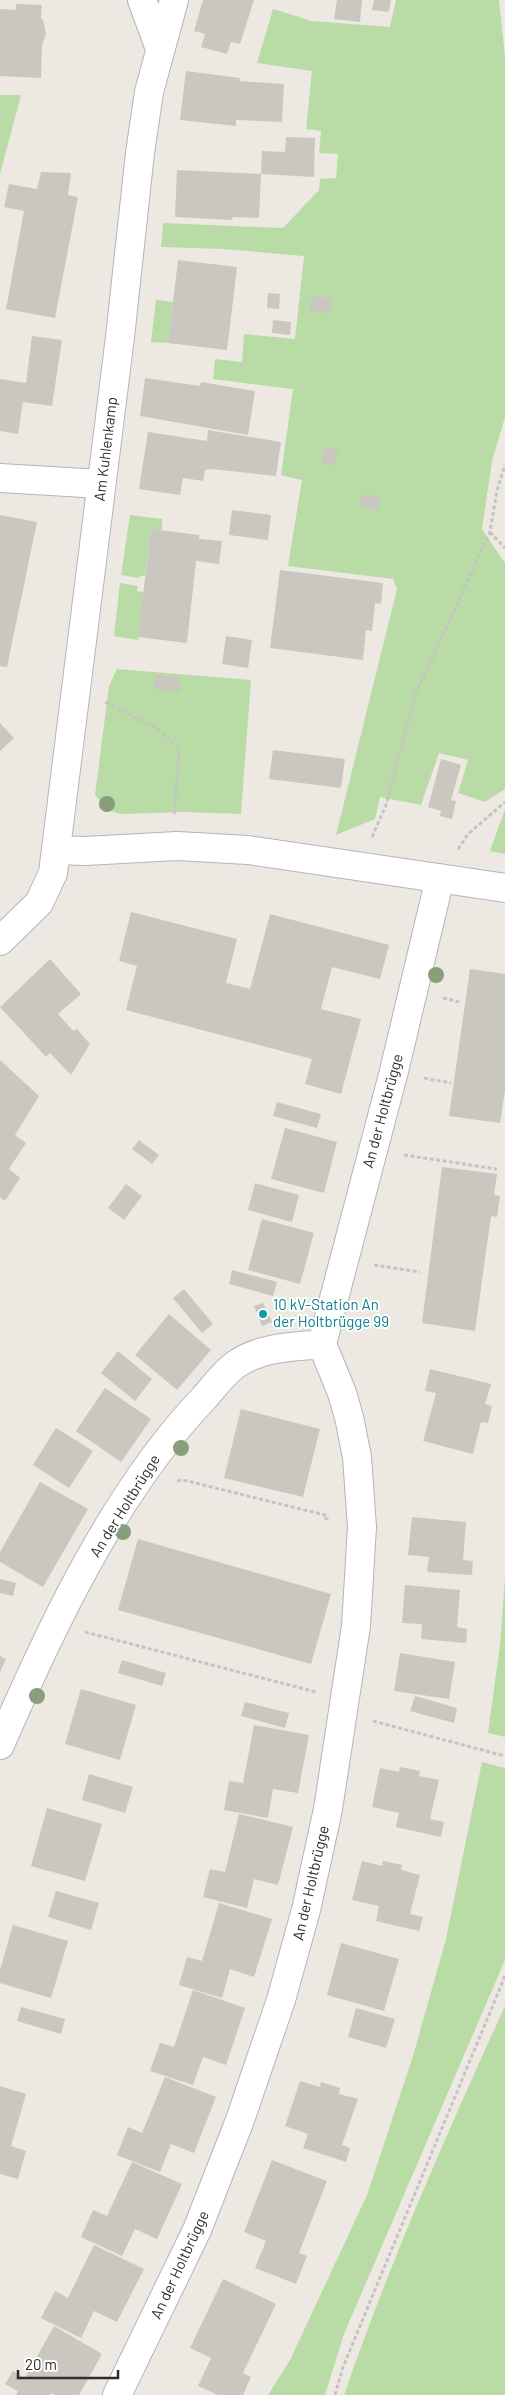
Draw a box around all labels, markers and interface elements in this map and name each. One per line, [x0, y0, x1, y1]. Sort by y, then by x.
street label: Am Kuhlenkamp [90, 396, 120, 502]
street label: An der Holtbrügge [358, 1052, 406, 1170]
place label: 10 kV-Station An der Holtbrügge 99 [273, 1295, 389, 1330]
marker: 10 kV-Station An der Holtbrügge 99 [257, 1308, 269, 1320]
street label: An der Holtbrügge [85, 1451, 163, 1560]
street label: An der Holtbrügge [288, 1823, 332, 1942]
street label: An der Holtbrügge [146, 2208, 212, 2322]
scale bar [18, 2348, 118, 2380]
text: 20 m [25, 2355, 57, 2373]

